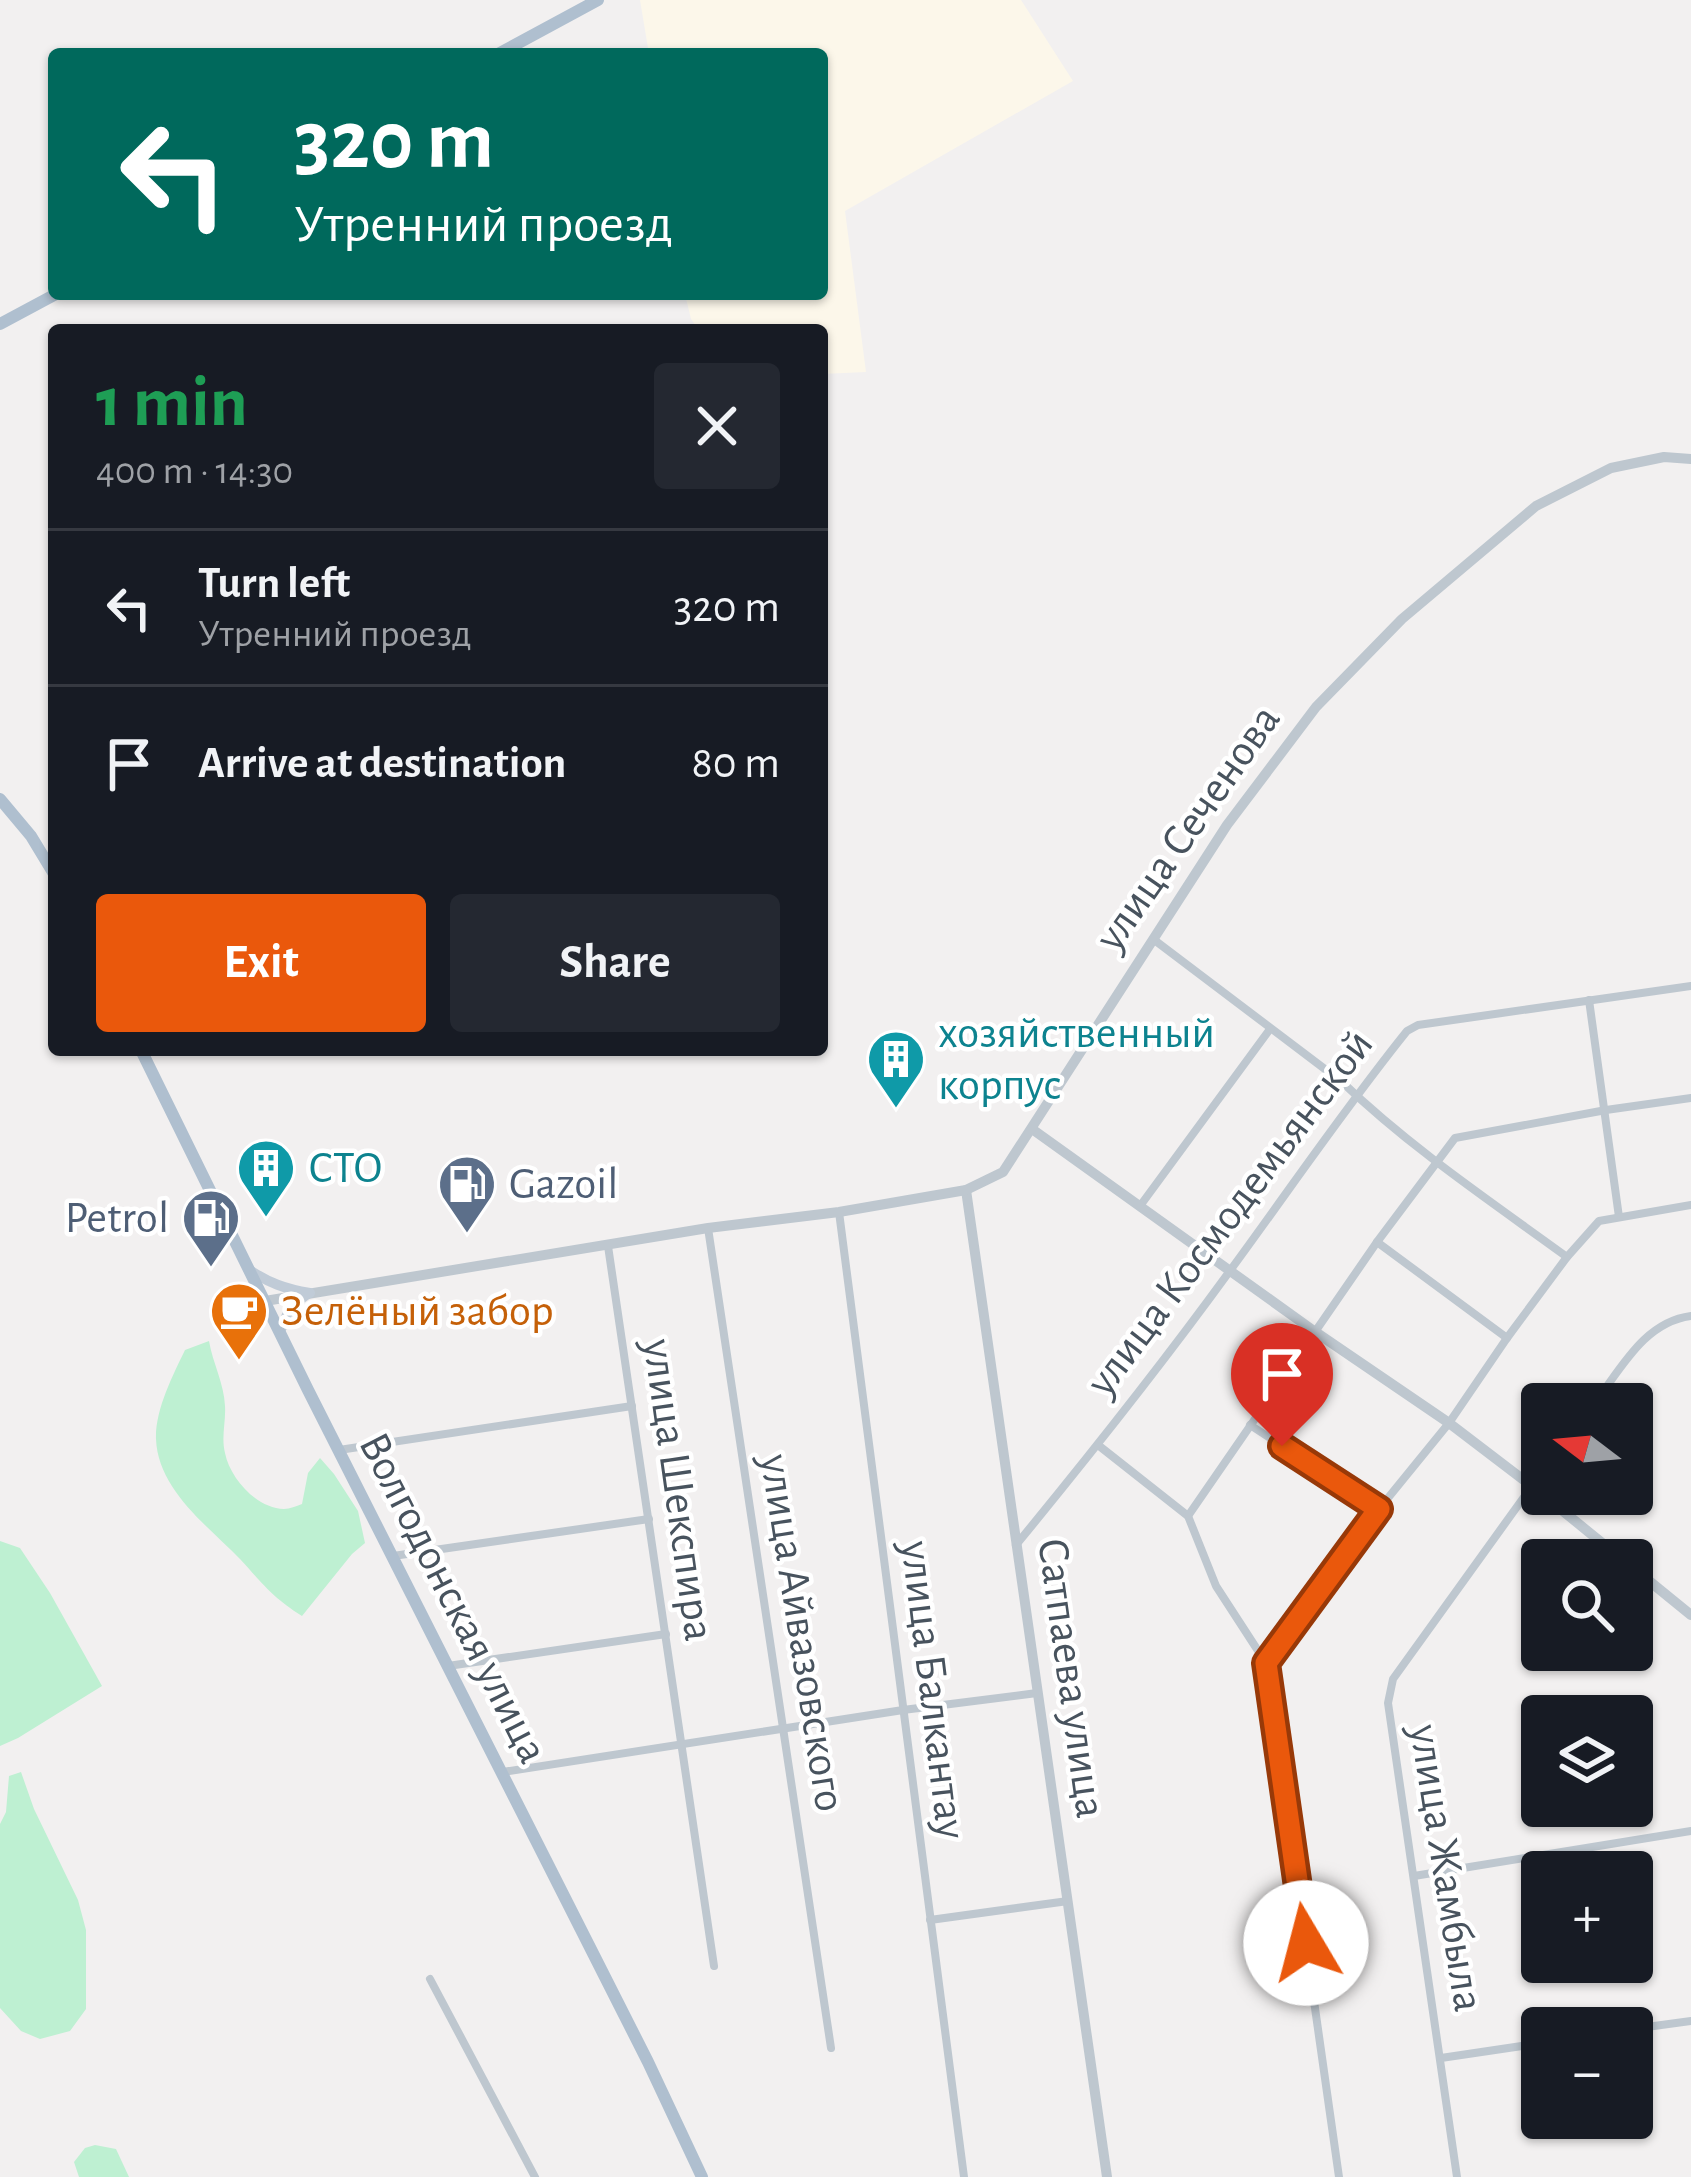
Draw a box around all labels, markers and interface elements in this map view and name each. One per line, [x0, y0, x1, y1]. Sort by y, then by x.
icon: left [96, 96, 252, 252]
text: 320 m [294, 100, 494, 184]
text: Утренний проезд [294, 198, 673, 252]
button: close [654, 363, 780, 489]
text: 1 min [96, 367, 248, 439]
text: 400 m · 14:30 [96, 452, 293, 491]
text: Turn left [198, 561, 350, 606]
icon: left [96, 575, 162, 641]
text: 320 m [674, 585, 780, 630]
text: Утренний проезд [198, 615, 472, 654]
street label: улица Сеченова [1086, 697, 1289, 960]
icon: arrive [96, 731, 162, 797]
text: Arrive at destination [198, 741, 566, 786]
text: 80 m [691, 741, 780, 786]
button: Exit [96, 894, 426, 1032]
button: Share [450, 894, 780, 1032]
place label: хозяйственный корпус [938, 1011, 1215, 1108]
street label: улица Космодемьянской [1078, 1022, 1382, 1405]
building icon: хозяйственный корпус [865, 1028, 927, 1110]
building icon: СТО [235, 1137, 297, 1219]
place label: СТО [308, 1146, 383, 1191]
fuel station icon: Gazoil [436, 1153, 498, 1235]
place label: Gazoil [509, 1162, 618, 1207]
fuel station icon: Petrol [180, 1187, 242, 1269]
place label: Petrol [65, 1196, 169, 1241]
cafe icon: Зелёный забор [208, 1280, 270, 1362]
place label: Зелёный забор [281, 1289, 554, 1334]
pin [1231, 1323, 1333, 1446]
street label: улица Шекспира [634, 1335, 721, 1644]
icon: arrive [1249, 1341, 1315, 1407]
north arrow [1521, 1383, 1653, 1515]
map controls [1521, 1383, 1653, 2139]
street label: Волгодонская улица [350, 1426, 556, 1770]
street label: улица Айвазовского [751, 1450, 852, 1815]
street label: Сатпаева улица [1029, 1535, 1113, 1821]
street label: улица Балкантау [892, 1537, 974, 1842]
button: search [1521, 1539, 1653, 1671]
button: layers [1521, 1695, 1653, 1827]
street label: улица Жамбыла [1401, 1720, 1491, 2015]
button: + [1521, 1851, 1653, 1983]
position arrow [1243, 1880, 1369, 2006]
button: − [1521, 2007, 1653, 2139]

